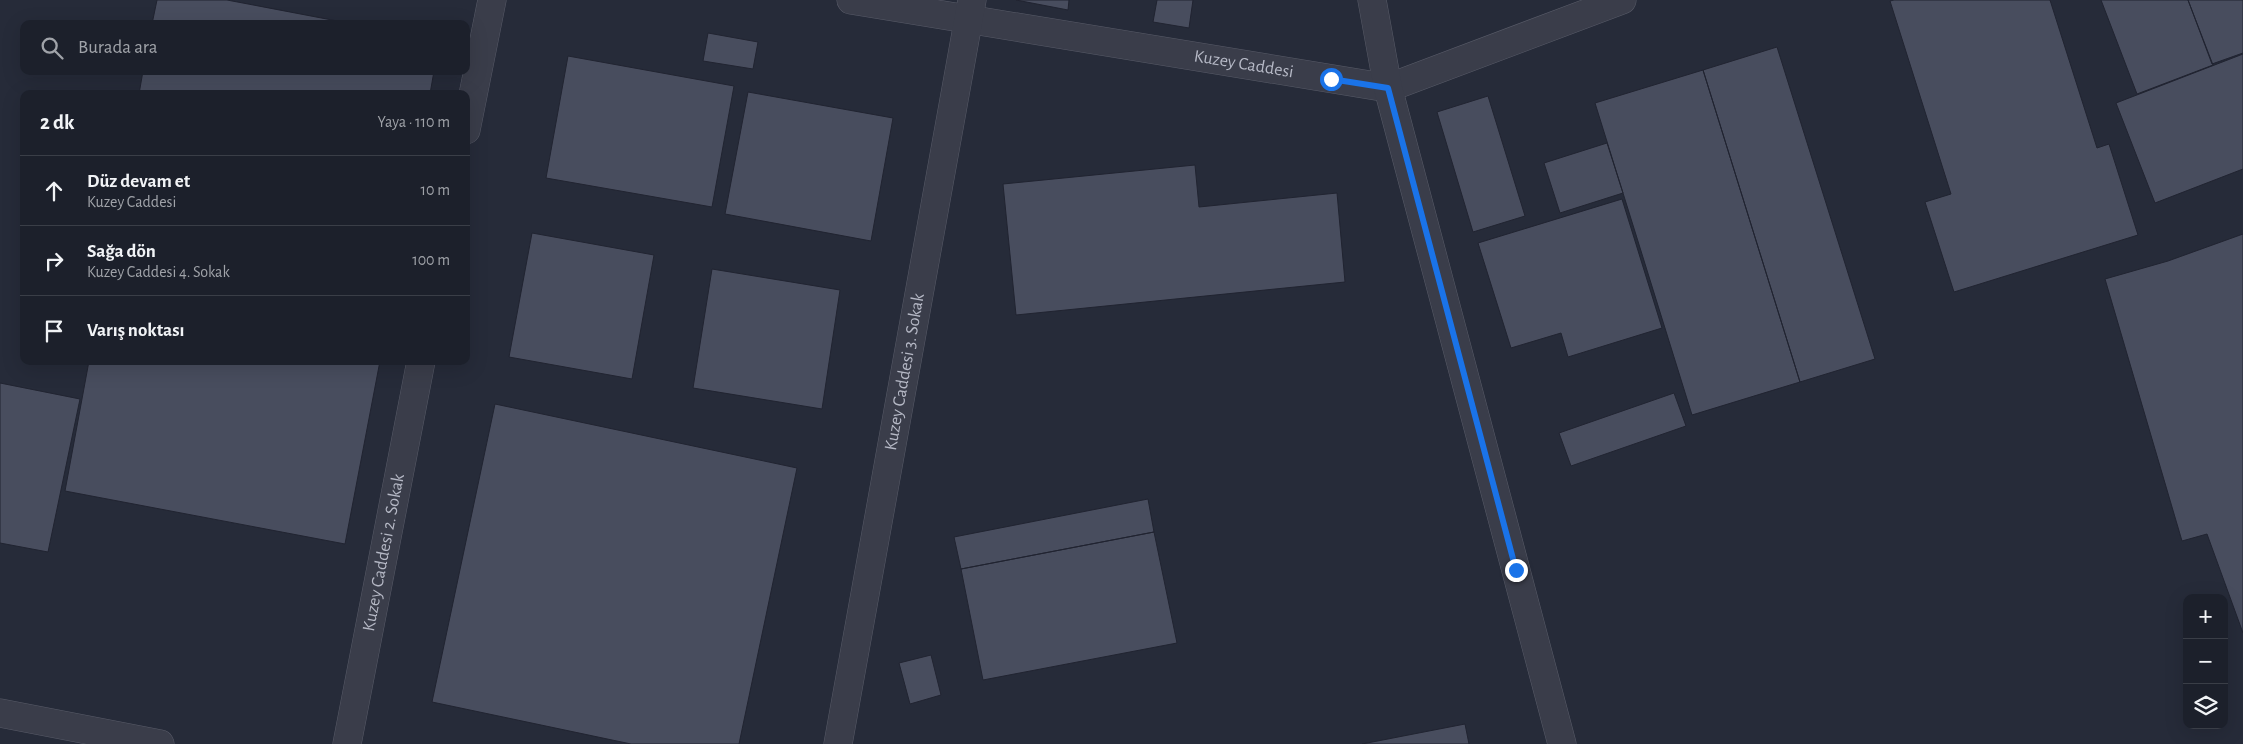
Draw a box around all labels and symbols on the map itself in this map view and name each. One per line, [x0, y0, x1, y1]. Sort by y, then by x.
street label: Kuzey Caddesi [1193, 47, 1295, 81]
route start [1320, 68, 1343, 91]
street label: Kuzey Caddesi 3. Sokak [882, 291, 928, 452]
street label: Kuzey Caddesi 2. Sokak [360, 471, 408, 633]
route end [1505, 559, 1528, 582]

